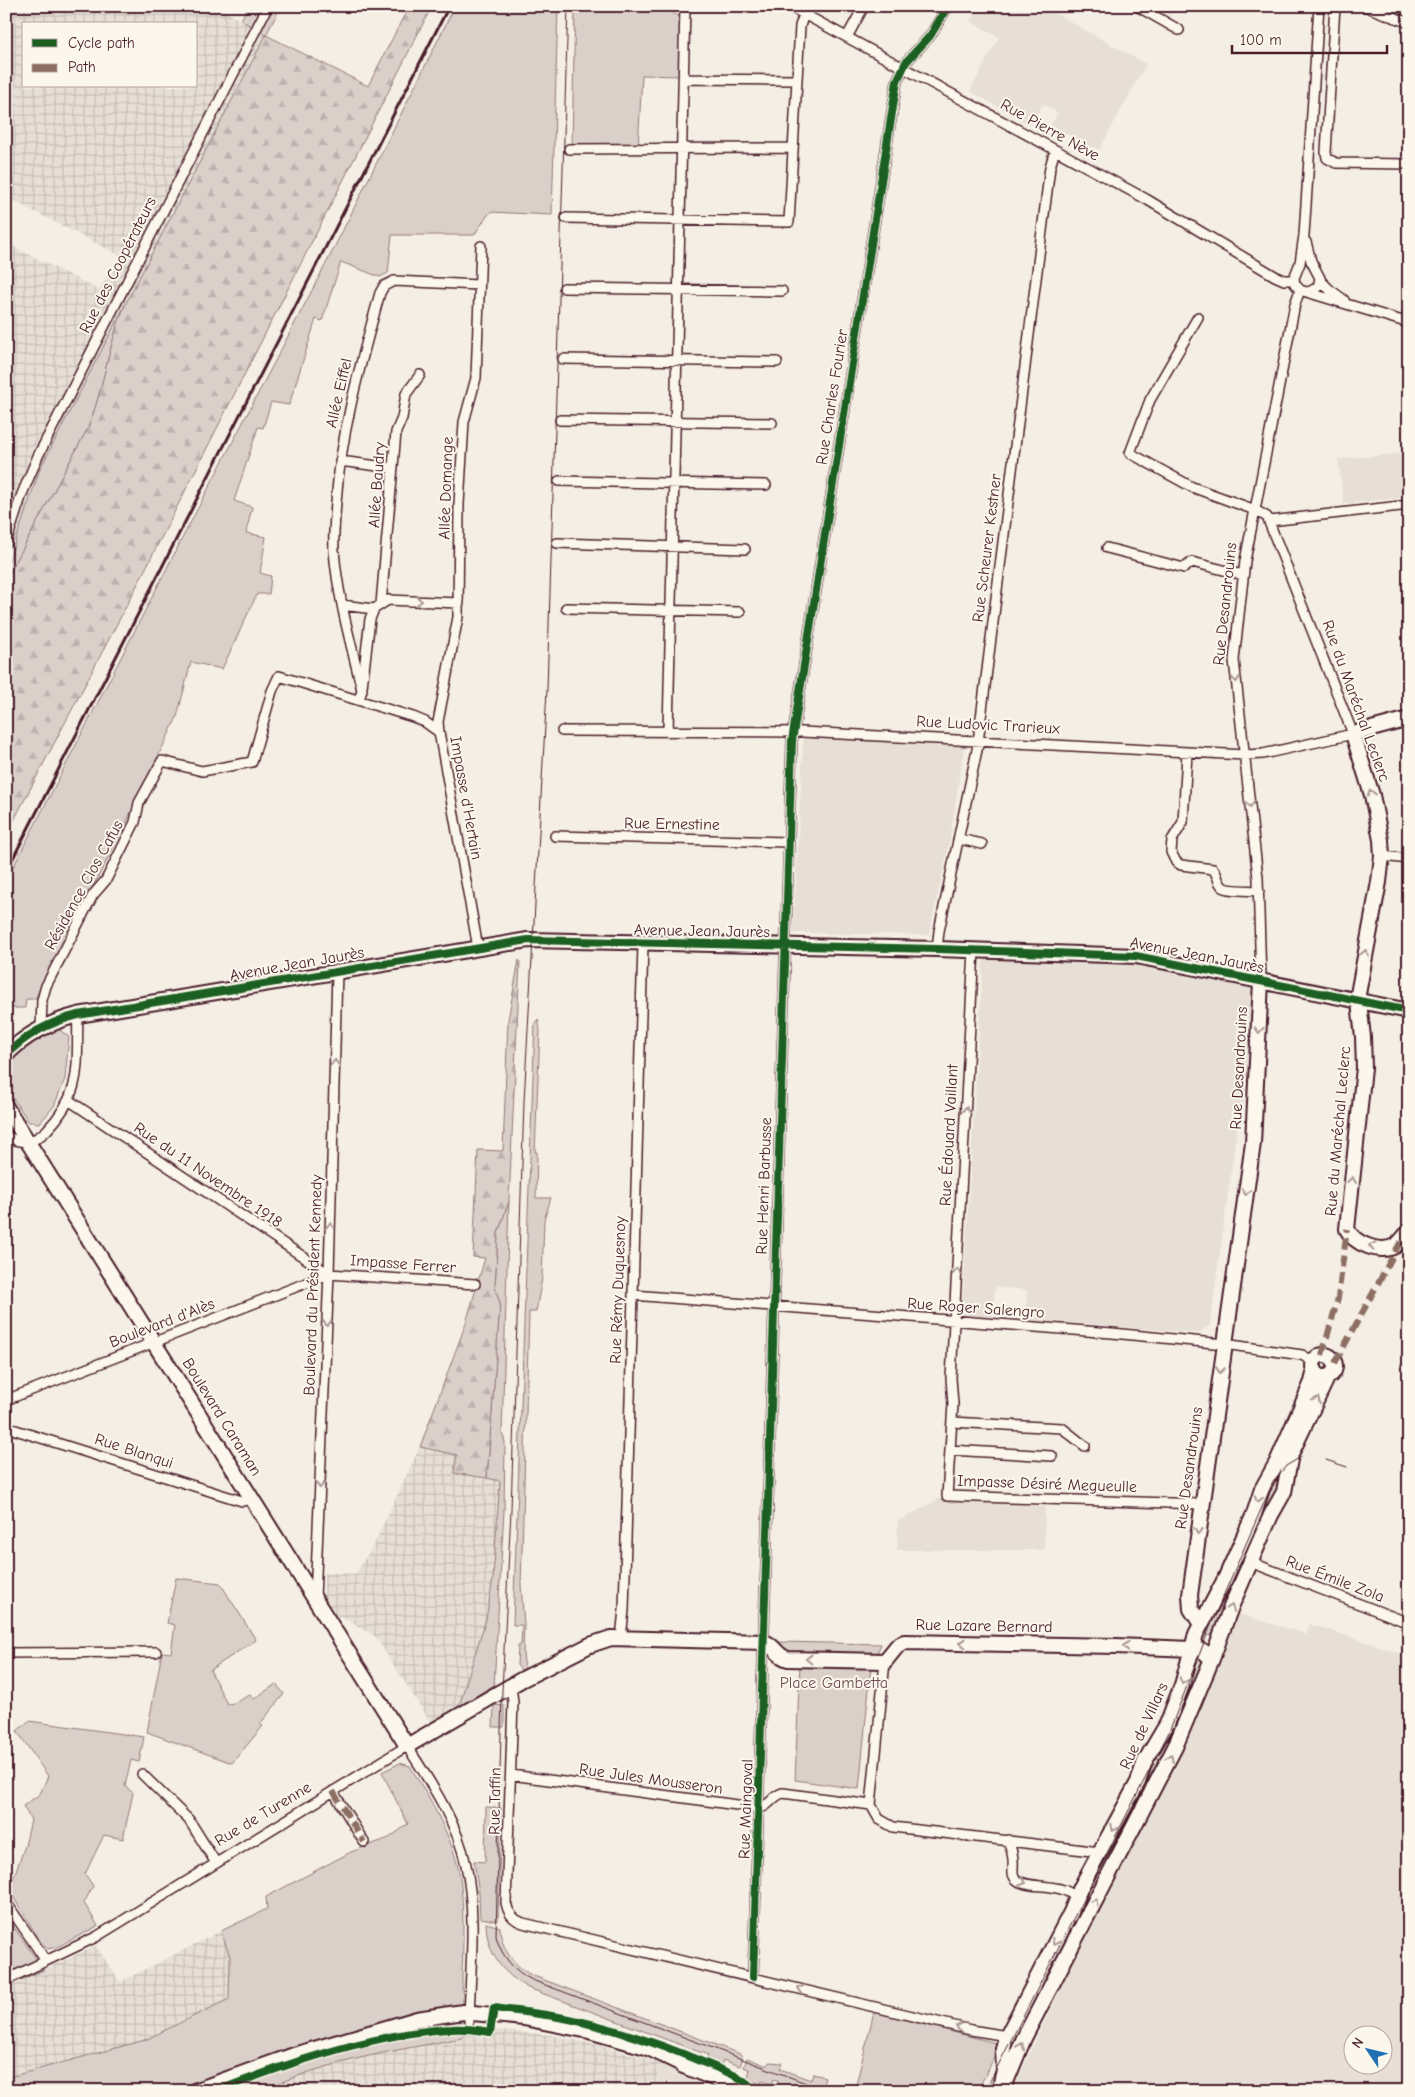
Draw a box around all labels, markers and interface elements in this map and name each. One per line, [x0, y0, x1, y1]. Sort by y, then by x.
legend [22, 22, 198, 88]
scale bar [1232, 22, 1388, 54]
text: 100 m [1240, 31, 1282, 49]
text: Cycle path [68, 34, 135, 52]
text: Path [68, 58, 96, 76]
street label: Rue Pierre Nève [997, 95, 1103, 165]
street label: Rue des Coopérateurs [76, 194, 160, 336]
street label: Rue Charles Fourier [812, 327, 852, 466]
street label: Allée Eiffel [322, 356, 356, 430]
street label: Allée Domange [435, 436, 457, 540]
street label: Allée Baudry [365, 441, 389, 529]
street label: Rue Scheurer Kestner [969, 472, 1005, 623]
street label: Rue Desandrouins [1210, 541, 1240, 666]
one-way arrow [416, 595, 424, 606]
street label: Rue du Maréchal Leclerc [1318, 618, 1394, 784]
one-way arrow [1230, 675, 1241, 683]
street label: Rue Ludovic Trarieux [916, 712, 1061, 738]
street label: Impasse d'Hertain [446, 735, 486, 861]
one-way arrow [1366, 788, 1377, 797]
one-way arrow [1244, 800, 1255, 808]
street label: Rue Ernestine [624, 814, 720, 834]
street label: Résidence Clos Cafus [41, 817, 127, 953]
street label: Avenue Jean Jaurès [634, 921, 771, 941]
street label: Avenue Jean Jaurès [1128, 933, 1266, 977]
street label: Avenue Jean Jaurès [228, 943, 366, 985]
one-way arrow [1360, 948, 1370, 957]
street label: Rue Desandrouins [1227, 1006, 1251, 1130]
one-way arrow [1253, 1026, 1264, 1034]
street label: Rue du Maréchal Leclerc [1322, 1045, 1354, 1217]
one-way arrow [330, 1059, 340, 1066]
street label: Rue Édouard Vaillant [935, 1063, 962, 1206]
one-way arrow [960, 1106, 971, 1114]
street label: Rue Henri Barbusse [753, 1117, 775, 1255]
street label: Rue du 11 Novembre 1918 [130, 1119, 286, 1231]
street label: Boulevard du Président Kennedy [300, 1173, 326, 1396]
one-way arrow [1346, 1176, 1357, 1184]
one-way arrow [1241, 1188, 1252, 1196]
street label: Rue Rémy Duquesnoy [606, 1215, 630, 1364]
one-way arrow [325, 1221, 336, 1229]
one-way arrow [1367, 1241, 1376, 1252]
street label: Impasse Ferrer [350, 1251, 457, 1277]
one-way arrow [952, 1268, 963, 1276]
street label: Boulevard d'Alès [107, 1294, 218, 1351]
street label: Rue Roger Salengro [907, 1294, 1045, 1322]
one-way arrow [322, 1320, 332, 1327]
street label: Boulevard Caraman [179, 1355, 265, 1479]
one-way arrow [1215, 1366, 1226, 1374]
one-way arrow [1311, 1396, 1322, 1405]
street label: Rue Desandrouins [1172, 1405, 1207, 1530]
street label: Rue Blanqui [92, 1430, 176, 1472]
street label: Impasse Désiré Megueulle [957, 1472, 1137, 1496]
one-way arrow [315, 1482, 326, 1490]
one-way arrow [1254, 1495, 1264, 1503]
one-way arrow [1194, 1527, 1204, 1535]
street label: Rue Émile Zola [1283, 1551, 1387, 1606]
one-way arrow [1225, 1604, 1235, 1612]
street label: Rue Lazare Bernard [915, 1616, 1053, 1636]
one-way arrow [959, 1638, 967, 1648]
one-way arrow [1122, 1641, 1130, 1652]
one-way arrow [805, 1654, 813, 1665]
park label: Place Gambetta [780, 1674, 888, 1692]
one-way arrow [1179, 1677, 1189, 1685]
street label: Rue de Villars [1116, 1680, 1172, 1772]
one-way arrow [1163, 1754, 1174, 1763]
street label: Rue Maingoval [735, 1759, 757, 1859]
street label: Rue Jules Mousseron [578, 1760, 724, 1798]
street label: Rue Taffin [485, 1767, 505, 1835]
street label: Rue de Turenne [212, 1778, 314, 1850]
one-way arrow [1110, 1823, 1120, 1832]
one-way arrow [1018, 1876, 1027, 1886]
one-way arrow [1089, 1899, 1099, 1908]
one-way arrow [1051, 1937, 1061, 1946]
one-way arrow [796, 1984, 805, 1995]
one-way arrow [954, 2022, 963, 2033]
north arrow [1342, 2024, 1392, 2074]
text: N [1348, 2034, 1367, 2051]
one-way arrow [1015, 2043, 1025, 2051]

